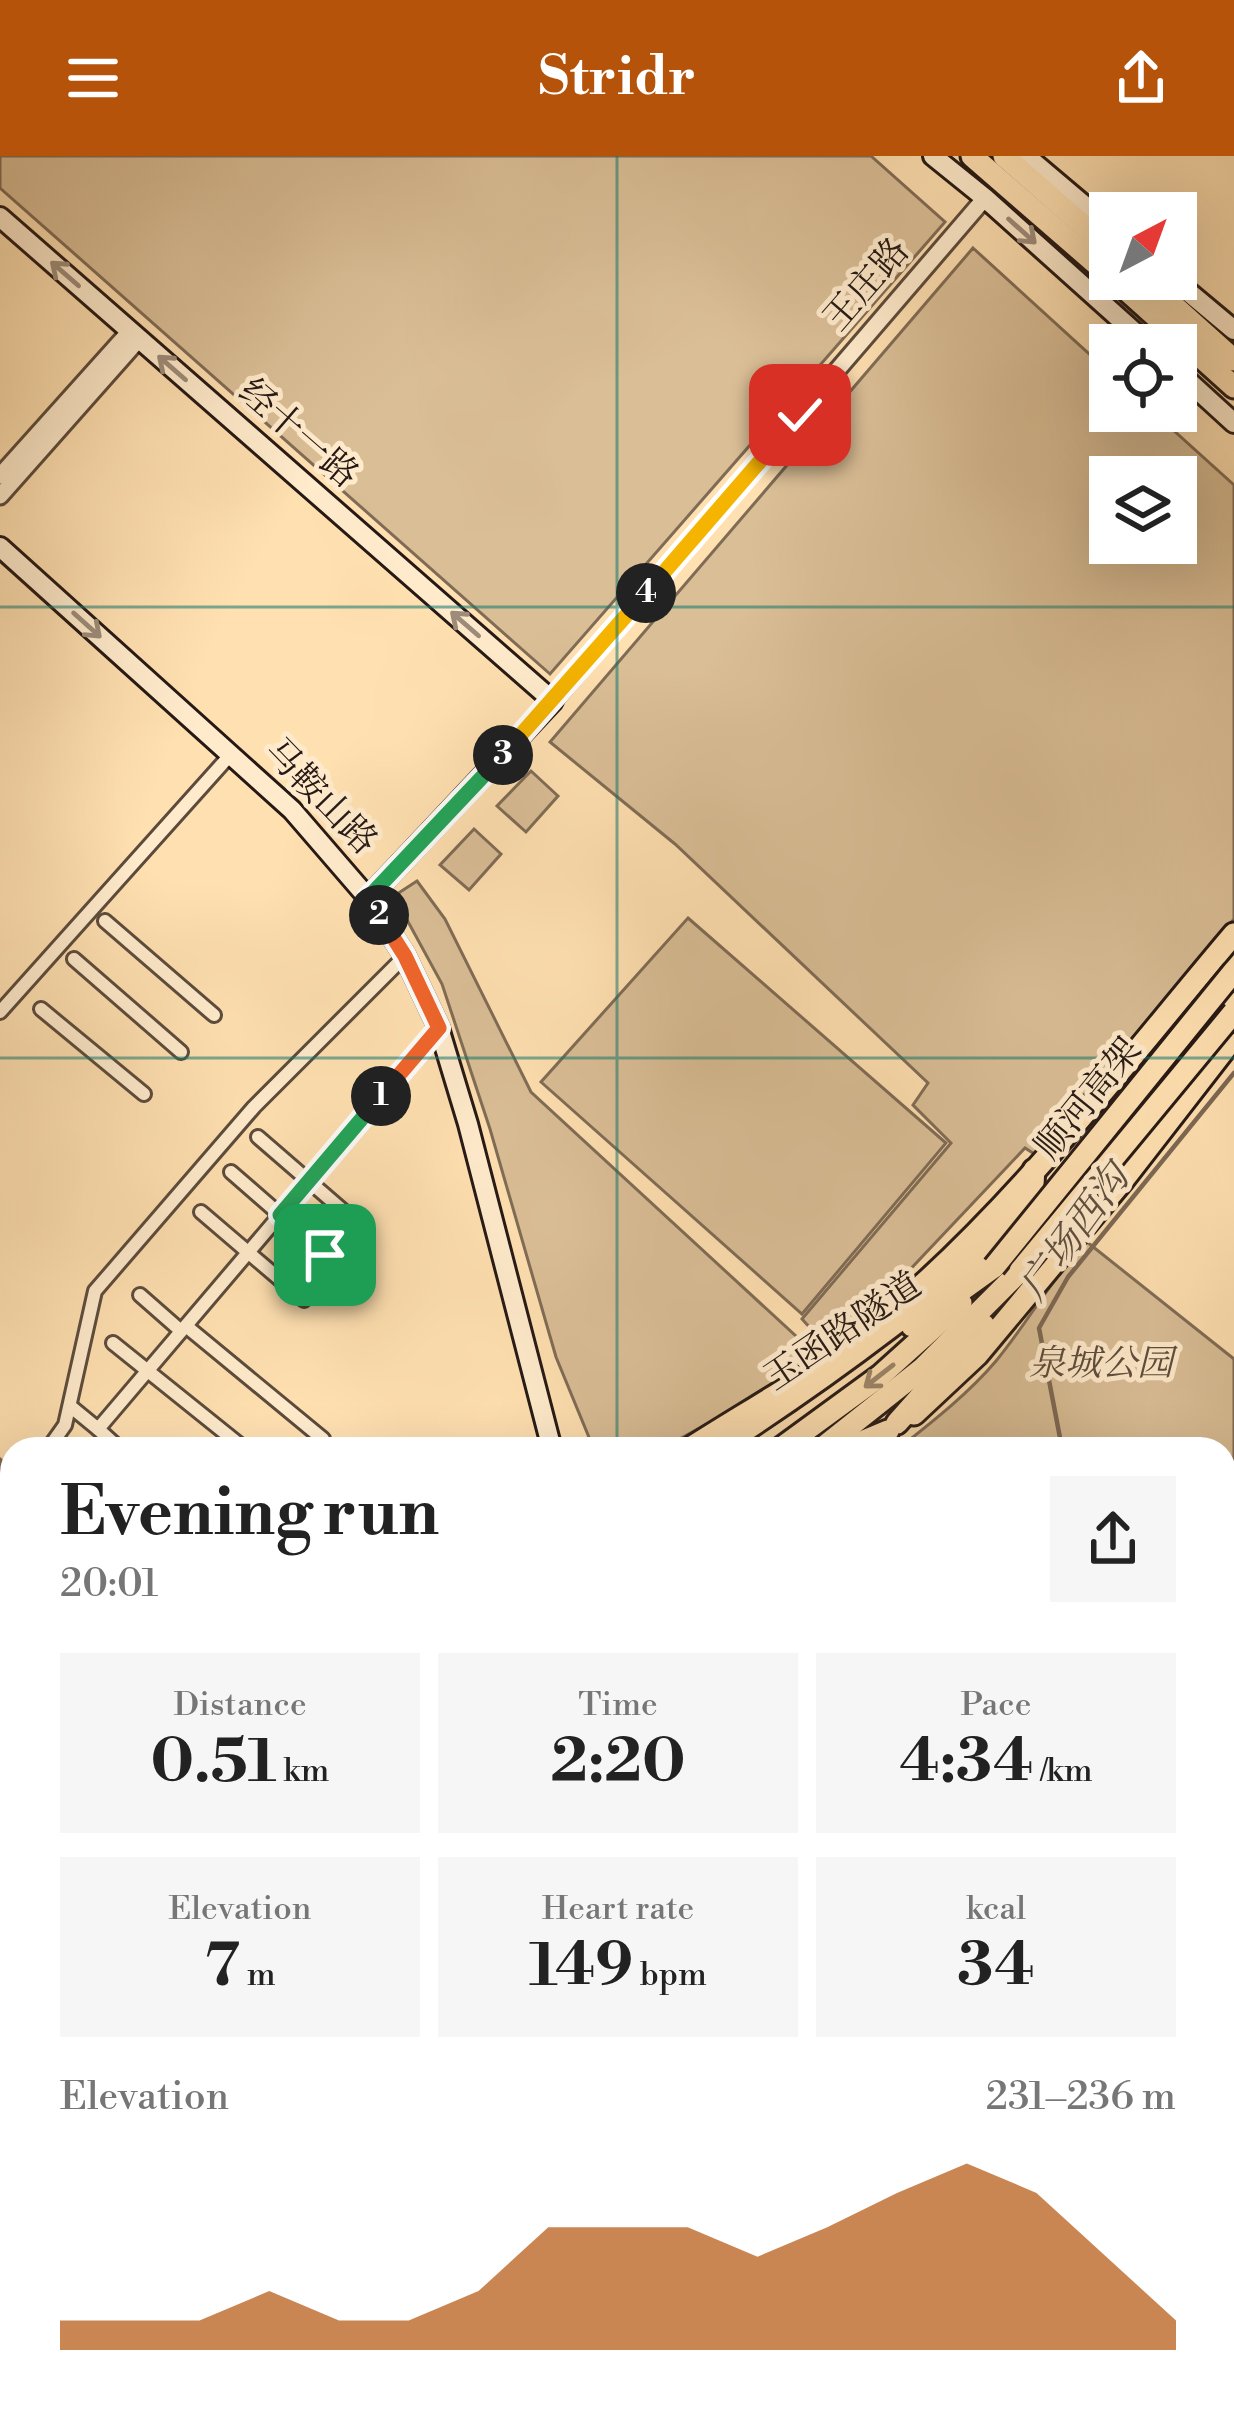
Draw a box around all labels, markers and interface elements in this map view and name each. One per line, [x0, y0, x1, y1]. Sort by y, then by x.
text: Stridr [538, 44, 696, 112]
icon: menu [60, 45, 126, 111]
icon: share [1108, 45, 1174, 111]
north arrow [1089, 192, 1197, 300]
map controls [1089, 192, 1197, 564]
one-way arrow [1007, 217, 1037, 244]
street label: 王庄路 [815, 229, 919, 341]
one-way arrow [50, 261, 81, 288]
button: locate [1089, 324, 1197, 432]
one-way arrow [157, 354, 187, 382]
pin [749, 364, 851, 466]
street label: 经十一路 [229, 370, 367, 498]
icon: check [767, 382, 833, 448]
button: layers [1089, 456, 1197, 564]
pin: 4 [616, 563, 676, 623]
text: 4 [635, 572, 657, 613]
one-way arrow [72, 611, 102, 638]
one-way arrow [450, 611, 481, 638]
pin: 3 [473, 725, 533, 785]
street label: 马鞍山路 [254, 730, 386, 864]
text: 3 [493, 734, 513, 775]
pin: 2 [349, 885, 409, 945]
text: 2 [369, 894, 389, 935]
street label: 顺河高架 [1026, 1029, 1152, 1169]
pin: 1 [351, 1066, 411, 1126]
text: 1 [373, 1075, 389, 1116]
water label: 广场西沟 [1009, 1151, 1144, 1311]
pin [274, 1204, 376, 1306]
icon: arrive [292, 1222, 358, 1288]
street label: 玉函路隧道 [756, 1263, 930, 1401]
park label: 泉城公园 [1029, 1342, 1178, 1387]
one-way arrow [863, 1362, 895, 1389]
text: Evening run [60, 1473, 439, 1556]
button: share [1050, 1476, 1176, 1602]
text: 20:01 [60, 1560, 158, 1609]
text: Distance [173, 1685, 307, 1726]
text: Time [578, 1685, 658, 1726]
text: Pace [961, 1685, 1031, 1726]
text: 0.51 [151, 1726, 277, 1801]
text: 2:20 [550, 1726, 686, 1801]
text: 4:34 [899, 1726, 1033, 1801]
text: km [277, 1751, 330, 1792]
text: /km [1033, 1751, 1093, 1792]
text: Elevation [169, 1889, 311, 1930]
text: Heart rate [542, 1889, 694, 1930]
text: kcal [966, 1889, 1026, 1930]
text: 7 [204, 1930, 240, 2005]
text: 149 [529, 1930, 633, 2005]
text: 34 [957, 1930, 1035, 2005]
text: m [240, 1955, 276, 1996]
text: bpm [633, 1955, 707, 1996]
text: Elevation [60, 2073, 229, 2122]
text: 231–236 m [986, 2073, 1176, 2122]

